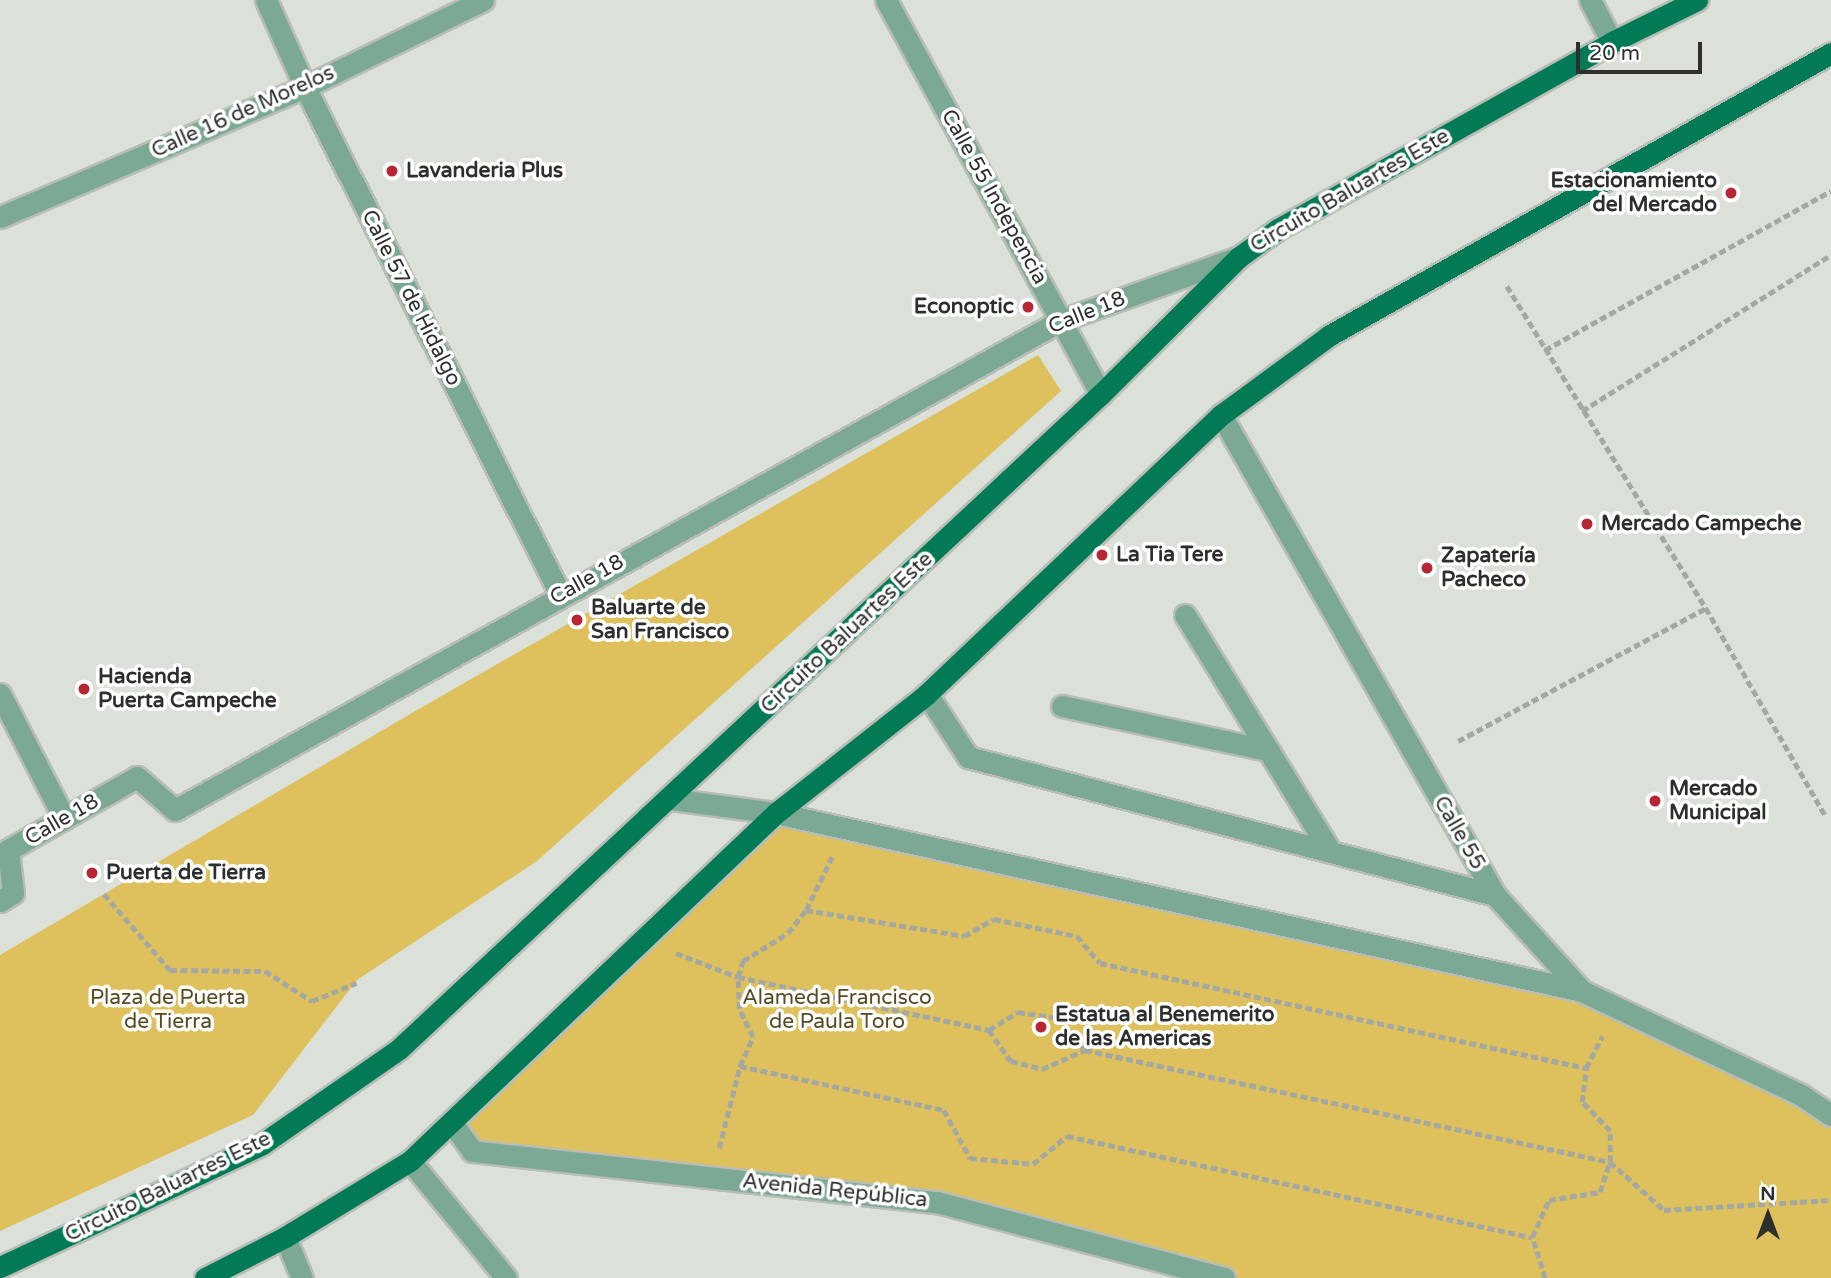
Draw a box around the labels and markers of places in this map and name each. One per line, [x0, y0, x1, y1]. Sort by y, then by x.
place label: Lavanderia Plus [406, 158, 563, 184]
marker: Lavanderia Plus [384, 163, 400, 179]
place label: Estacionamiento del Mercado [1551, 168, 1717, 218]
marker: Estacionamiento del Mercado [1723, 185, 1739, 201]
place label: Econoptic [914, 294, 1014, 320]
marker: Econoptic [1020, 299, 1036, 315]
place label: Mercado Campeche [1601, 511, 1802, 537]
marker: Mercado Campeche [1579, 516, 1595, 532]
place label: La Tia Tere [1116, 542, 1223, 568]
place label: Zapatería Pacheco [1441, 543, 1536, 593]
marker: La Tia Tere [1094, 547, 1110, 563]
marker: Zapatería Pacheco [1419, 560, 1435, 576]
place label: Baluarte de San Francisco [591, 595, 729, 645]
marker: Baluarte de San Francisco [569, 612, 585, 628]
place label: Hacienda Puerta Campeche [98, 664, 277, 714]
marker: Hacienda Puerta Campeche [76, 681, 92, 697]
place label: Mercado Municipal [1669, 776, 1767, 826]
marker: Mercado Municipal [1647, 793, 1663, 809]
place label: Puerta de Tierra [106, 860, 266, 886]
marker: Puerta de Tierra [84, 865, 100, 881]
place label: Estatua al Benemerito de las Americas [1055, 1002, 1274, 1052]
marker: Estatua al Benemerito de las Americas [1033, 1019, 1049, 1035]

